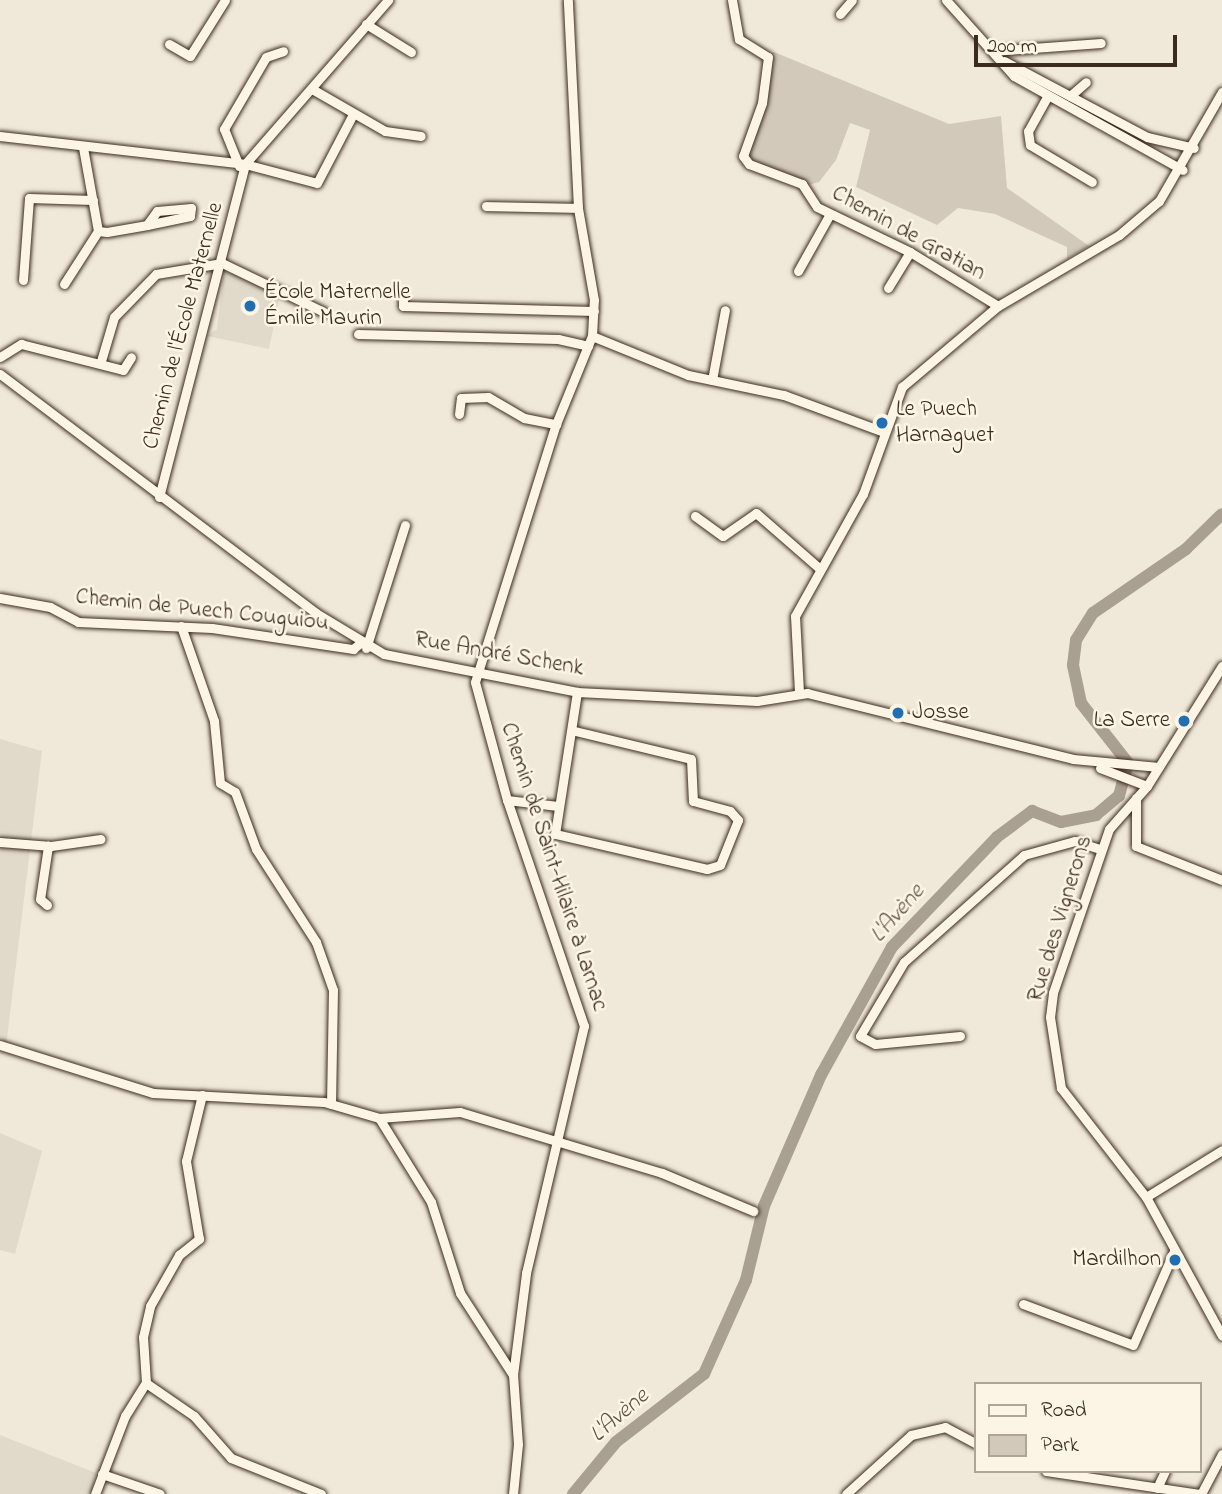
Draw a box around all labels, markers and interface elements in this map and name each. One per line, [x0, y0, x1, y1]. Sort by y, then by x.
scale bar [977, 21, 1180, 65]
text: 200 m [987, 32, 1037, 62]
street label: Chemin de Gratian [826, 180, 990, 288]
street label: Chemin de l'École Maternelle [138, 199, 230, 453]
place label: École Maternelle Émile Maurin [264, 279, 411, 333]
marker: École Maternelle Émile Maurin [242, 298, 258, 314]
place label: Le Puech Harnaguet [896, 396, 994, 450]
marker: Le Puech Harnaguet [874, 415, 890, 431]
street label: Chemin de Puech Couguiou [74, 584, 330, 638]
street label: Rue André Schenk [412, 627, 586, 683]
place label: Josse [912, 699, 969, 727]
marker: Josse [890, 705, 906, 721]
place label: La Serre [1094, 707, 1170, 735]
marker: La Serre [1176, 713, 1192, 729]
street label: Chemin de Saint-Hilaire à Larnac [493, 719, 613, 1015]
street label: Rue des Vignerons [1023, 832, 1099, 1006]
water label: L'Avène [865, 879, 931, 949]
place label: Mardilhon [1072, 1246, 1161, 1274]
marker: Mardilhon [1167, 1252, 1183, 1268]
legend [974, 1382, 1201, 1473]
water label: L'Avène [585, 1383, 655, 1449]
text: Road [1041, 1396, 1087, 1426]
text: Park [1041, 1431, 1079, 1461]

